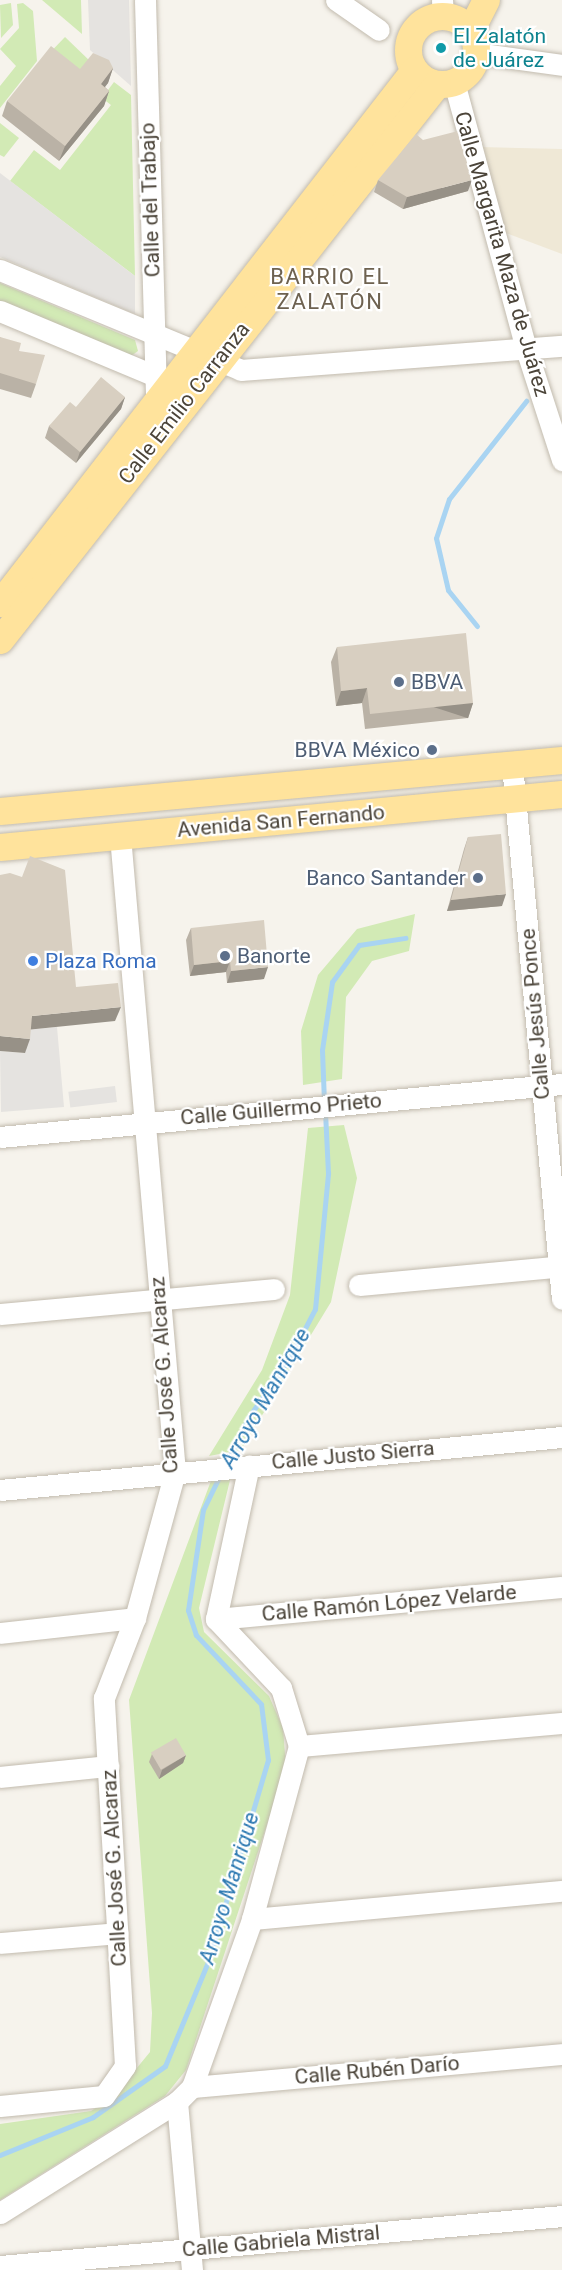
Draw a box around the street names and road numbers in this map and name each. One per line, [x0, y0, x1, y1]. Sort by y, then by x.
street label: Calle Margarita Maza de Juárez [449, 109, 555, 399]
street label: Calle del Trabajo [135, 122, 165, 278]
street label: Calle Emilio Carranza [113, 317, 255, 489]
street label: Avenida San Fernando [176, 799, 386, 843]
street label: Calle Jesús Ponce [515, 927, 555, 1101]
street label: Calle Guillermo Prieto [179, 1088, 383, 1130]
street label: Calle José G. Alcaraz [145, 1276, 183, 1474]
street label: Calle Justo Sierra [270, 1435, 436, 1475]
street label: Calle Ramón López Velarde [261, 1579, 517, 1627]
street label: Calle José G. Alcaraz [96, 1769, 132, 1967]
street label: Calle Rubén Darío [294, 2050, 460, 2090]
street label: Calle Gabriela Mistral [181, 2220, 381, 2262]

